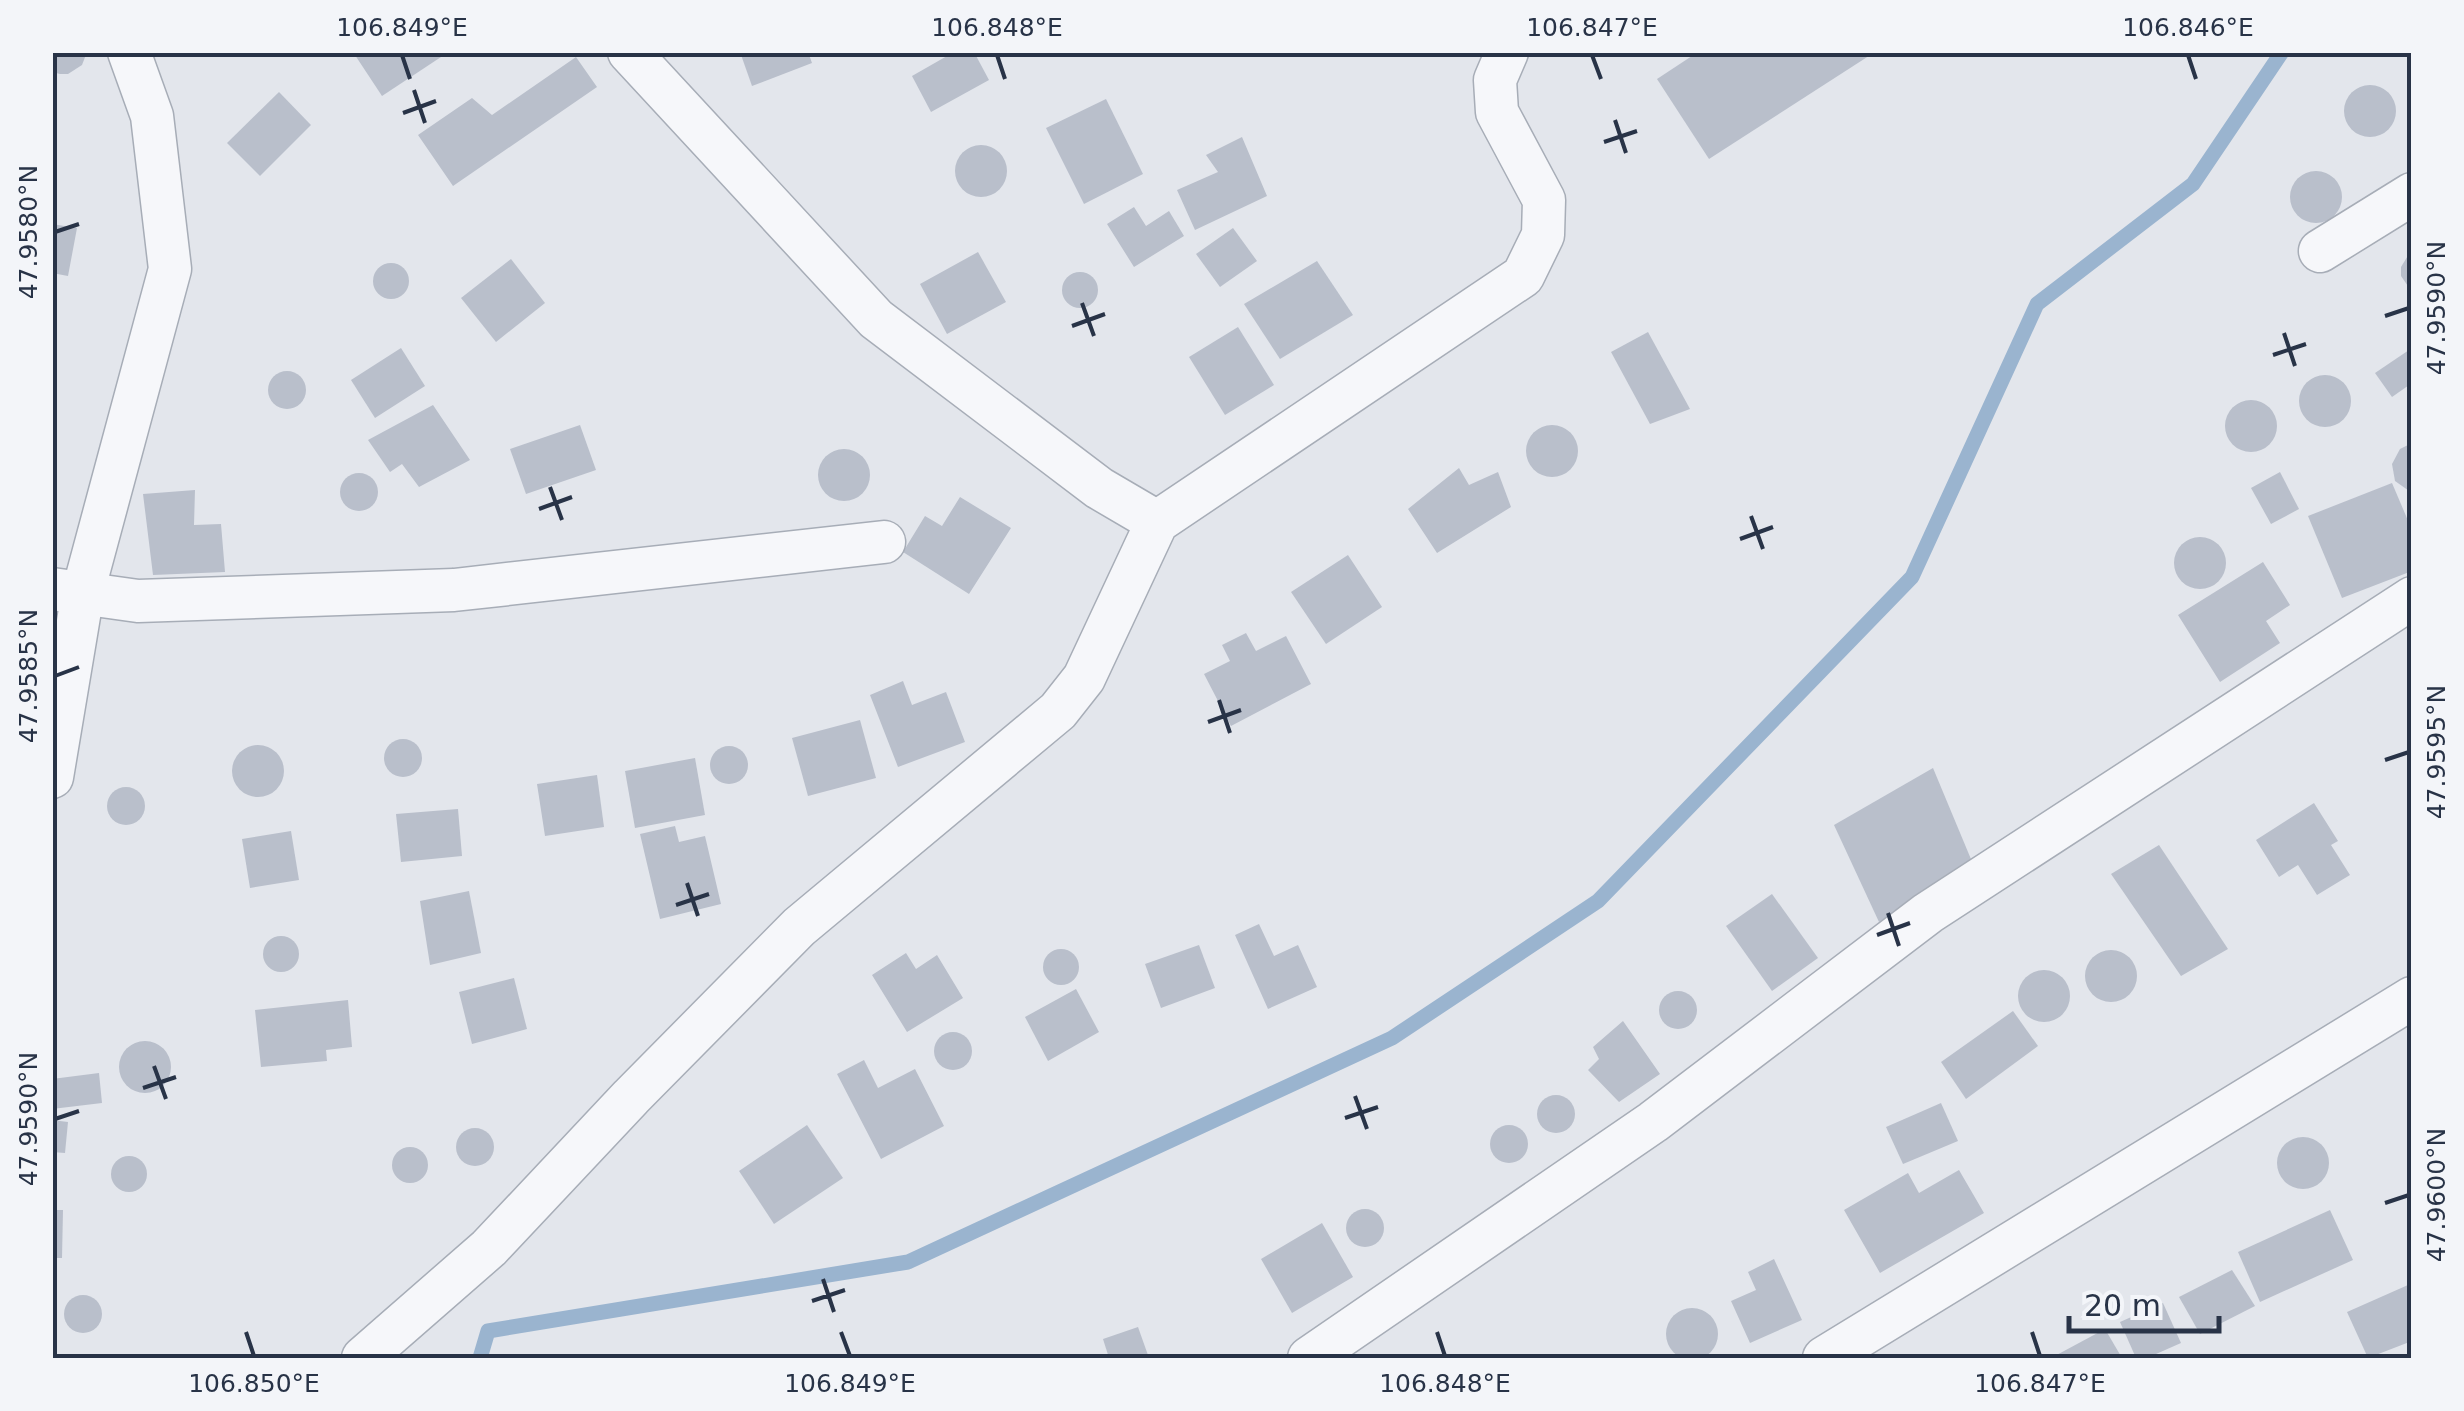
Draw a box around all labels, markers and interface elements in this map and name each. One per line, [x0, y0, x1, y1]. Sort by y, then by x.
text: 106.849°E [336, 13, 468, 42]
text: 106.848°E [931, 13, 1063, 42]
text: 106.847°E [1526, 13, 1658, 42]
text: 106.846°E [2122, 13, 2254, 42]
text: 47.9580°N [14, 165, 43, 299]
text: 47.9590°N [2422, 241, 2451, 375]
text: 47.9585°N [14, 609, 43, 743]
text: 47.9595°N [2422, 685, 2451, 819]
text: 47.9590°N [14, 1052, 43, 1186]
text: 47.9600°N [2422, 1128, 2451, 1262]
scale bar [2069, 1271, 2219, 1333]
text: 20 m [2084, 1288, 2161, 1323]
text: 106.850°E [188, 1369, 320, 1398]
text: 106.849°E [784, 1369, 916, 1398]
text: 106.848°E [1379, 1369, 1511, 1398]
text: 106.847°E [1974, 1369, 2106, 1398]

